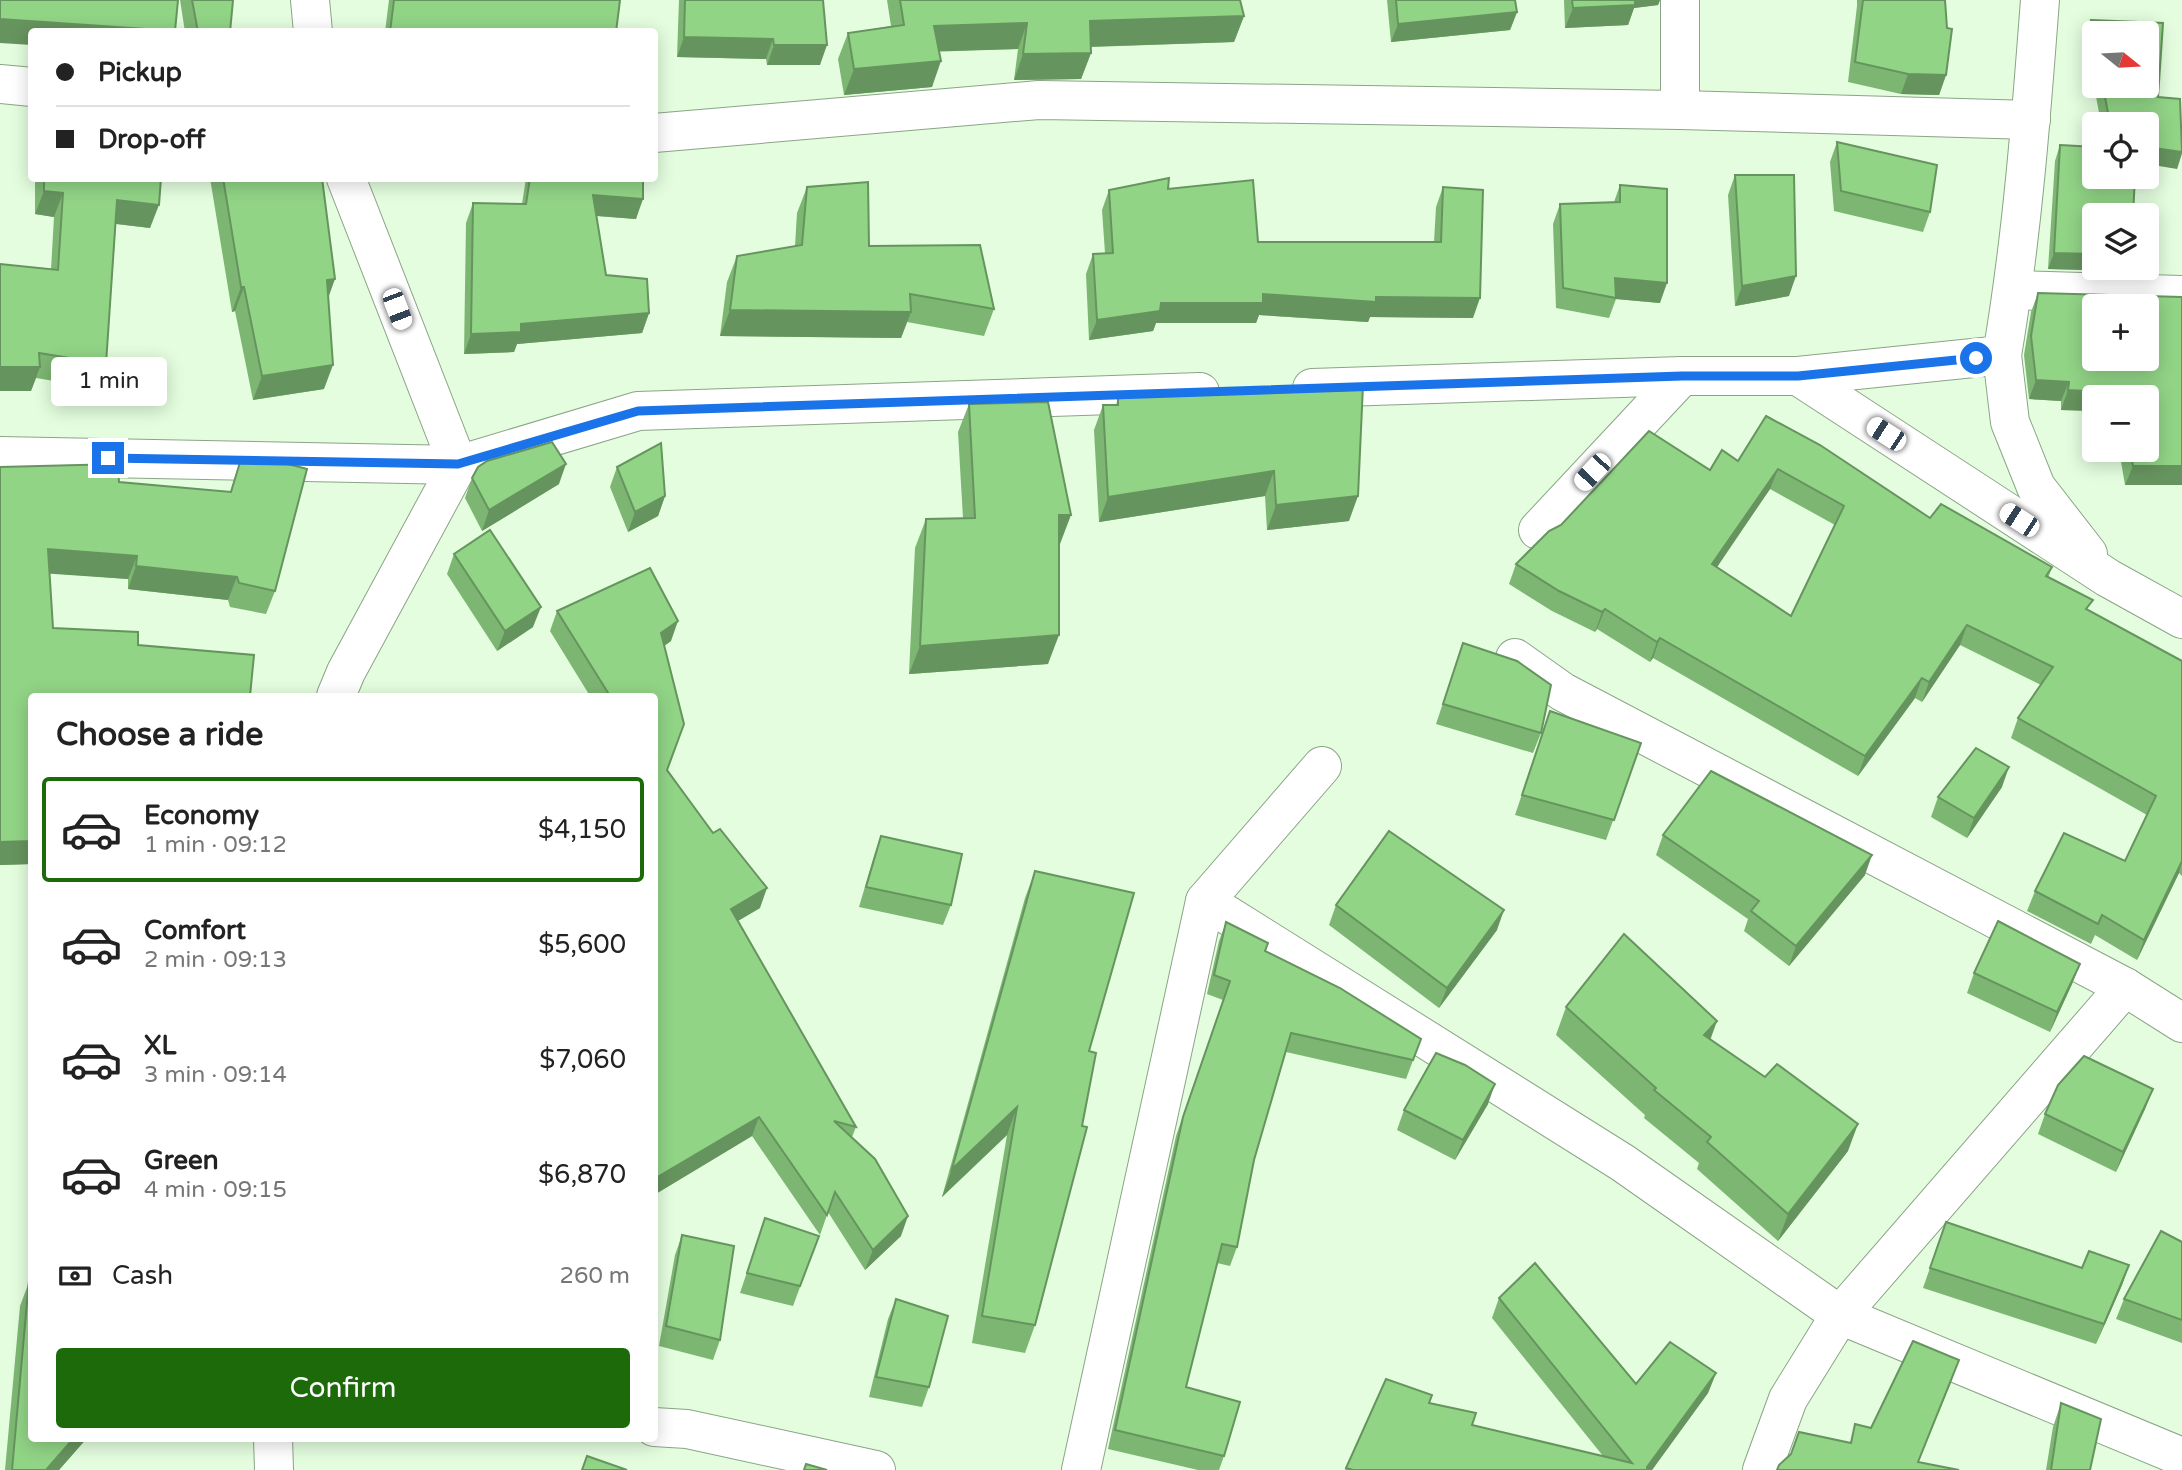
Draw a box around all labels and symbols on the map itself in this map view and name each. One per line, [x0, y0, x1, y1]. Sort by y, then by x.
north arrow [2082, 21, 2160, 98]
car [380, 286, 415, 332]
route start [1960, 342, 1992, 374]
callout: 1 min [50, 356, 166, 406]
car [1863, 414, 1910, 454]
route end [92, 442, 124, 474]
car [1570, 449, 1615, 495]
car [1996, 500, 2043, 540]

